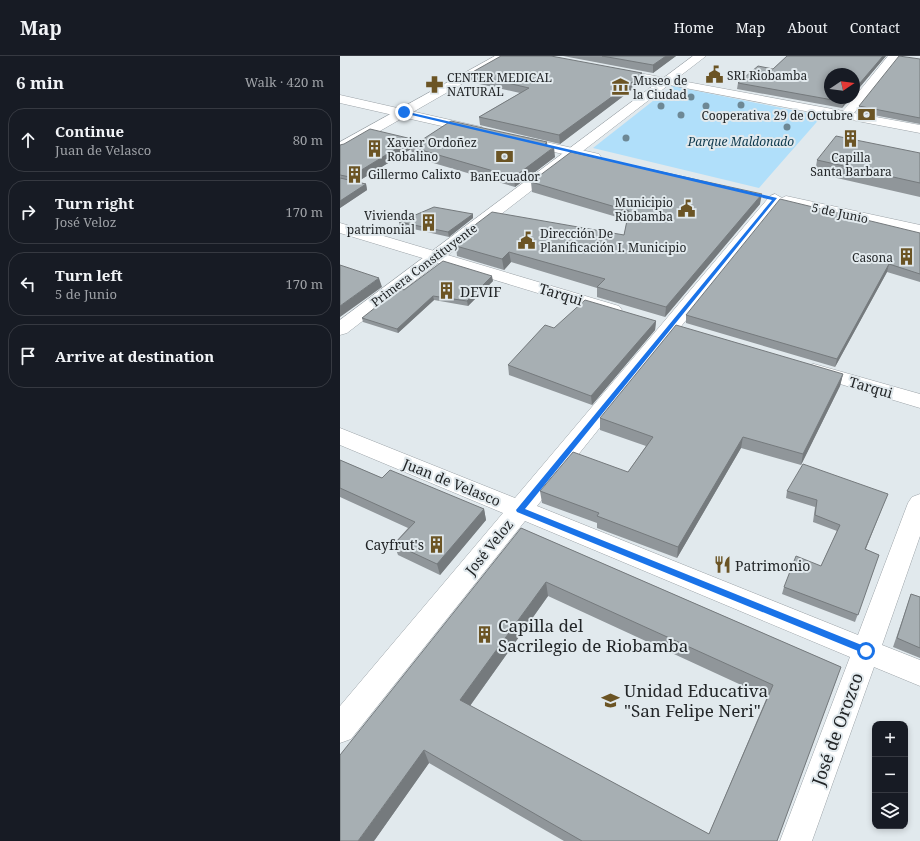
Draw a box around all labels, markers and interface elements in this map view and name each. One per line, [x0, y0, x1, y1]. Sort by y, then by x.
text: Map [20, 15, 62, 41]
text: Home [674, 18, 714, 37]
text: Map [736, 18, 765, 37]
text: About [787, 18, 828, 37]
text: Contact [850, 18, 900, 37]
public building icon: SRI Riobamba [704, 65, 724, 85]
place label: SRI Riobamba [727, 67, 807, 84]
north arrow [824, 68, 860, 104]
place label: CENTER MEDICAL NATURAL [447, 69, 552, 100]
text: 6 min [16, 71, 64, 94]
place label: Museo de la Ciudad [633, 72, 688, 103]
text: Walk · 420 m [245, 73, 324, 91]
pharmacy icon: CENTER MEDICAL NATURAL [424, 74, 444, 94]
museum icon: Museo de la Ciudad [610, 77, 630, 97]
route end [395, 103, 413, 121]
bank icon: Cooperativa 29 de Octubre [856, 105, 876, 125]
place label: Cooperativa 29 de Octubre [701, 107, 853, 124]
text: Continue [55, 121, 124, 141]
building icon: Capilla Santa Barbara [841, 128, 861, 148]
icon: ahead [17, 129, 39, 151]
text: 80 m [293, 131, 323, 149]
park label: Parque Maldonado [687, 133, 794, 150]
place label: Xavier Ordoñez Robalino [387, 134, 477, 165]
building icon: Xavier Ordoñez Robalino [364, 139, 384, 159]
text: Juan de Velasco [55, 141, 151, 159]
bank icon: BanEcuador [495, 147, 515, 167]
place label: Capilla Santa Barbara [810, 149, 892, 180]
building icon: Gillermo Calixto [345, 164, 365, 184]
place label: Gillermo Calixto [368, 166, 461, 183]
place label: BanEcuador [470, 168, 540, 185]
text: Turn right [55, 193, 134, 213]
place label: Municipio Riobamba [615, 194, 673, 225]
public building icon: Municipio Riobamba [676, 199, 696, 219]
street label: 5 de Junio [810, 199, 870, 227]
icon: right [17, 201, 39, 223]
text: 170 m [286, 203, 323, 221]
place label: Vivienda patrimonial [347, 207, 415, 238]
building icon: Vivienda patrimonial [418, 212, 438, 232]
text: José Veloz [55, 213, 116, 231]
street label: Primera Constituyente [367, 219, 481, 311]
place label: Dirección De Planificación I. Municipio [540, 225, 686, 256]
public building icon: Dirección De Planificación I. Municipio [517, 230, 537, 250]
building icon: Casona [896, 247, 916, 267]
place label: Casona [852, 249, 893, 266]
text: Turn left [55, 265, 123, 285]
icon: left [17, 273, 39, 295]
text: 170 m [286, 275, 323, 293]
street label: Tarqui [537, 278, 586, 310]
building icon: DEVIF [437, 281, 457, 301]
place label: DEVIF [460, 282, 501, 301]
text: 5 de Junio [55, 285, 117, 303]
icon: arrive [17, 345, 39, 367]
text: Arrive at destination [55, 346, 214, 366]
street label: Tarqui [847, 372, 896, 402]
street label: Juan de Velasco [399, 453, 504, 510]
street label: José Veloz [460, 515, 517, 579]
building icon: Cayfrut's [427, 534, 447, 554]
place label: Cayfrut's [365, 535, 424, 554]
restaurant icon: Patrimonio [712, 555, 732, 575]
place label: Patrimonio [735, 556, 810, 575]
place label: Capilla del Sacrilegio de Riobamba [498, 614, 688, 657]
building icon: Capilla del Sacrilegio de Riobamba [475, 625, 495, 645]
route start [857, 642, 875, 660]
street label: José de Orozco [806, 669, 868, 789]
place label: Unidad Educativa "San Felipe Neri" [624, 679, 768, 722]
school or university icon: Unidad Educativa "San Felipe Neri" [601, 690, 621, 710]
map controls [872, 721, 908, 829]
button: + [872, 721, 908, 757]
button: − [872, 757, 908, 793]
button: layers [872, 793, 908, 829]

